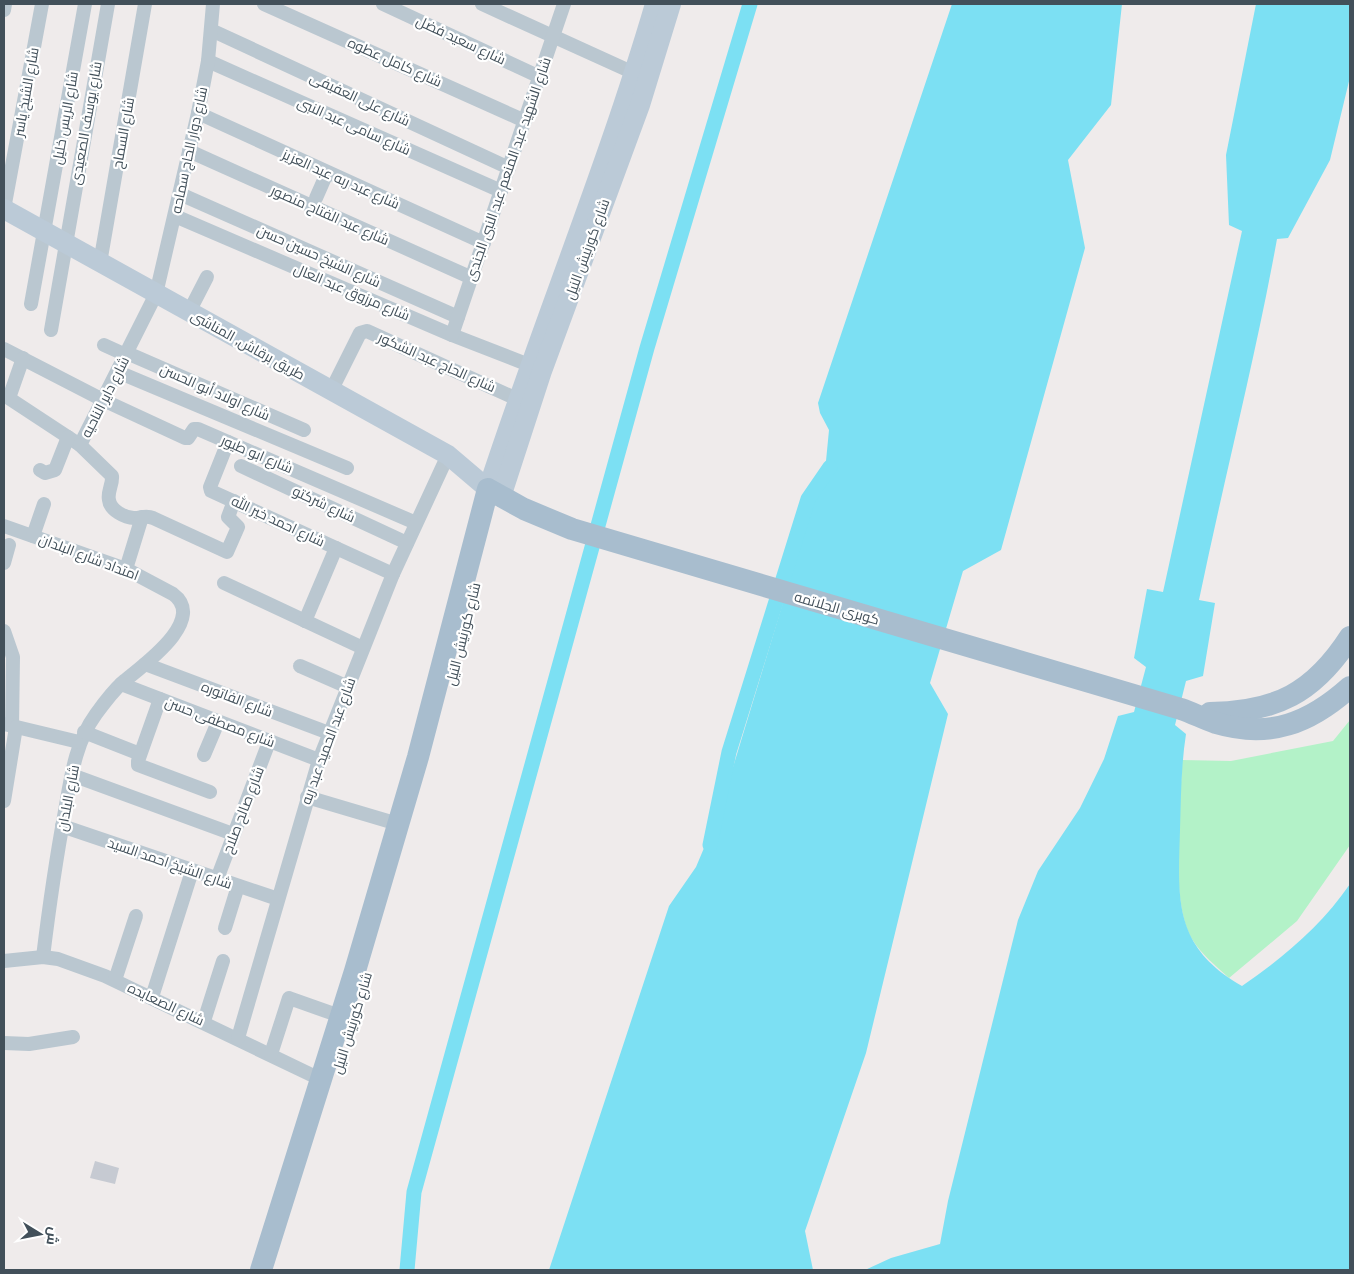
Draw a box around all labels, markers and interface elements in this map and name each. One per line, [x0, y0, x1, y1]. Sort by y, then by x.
street label: شارع سعيد فضل [413, 11, 509, 69]
street label: شارع كامل عطوه [345, 33, 445, 91]
street label: شارع الشيخ ياسر [9, 46, 43, 139]
street label: شارع الشهيد عبد المنعم عبد النبى الجندى [461, 55, 556, 284]
street label: شارع يوسف الصعيدى [66, 60, 106, 186]
street label: شارع على العفيفى [307, 68, 413, 130]
street label: شارع الريس خليل [48, 70, 82, 166]
street label: شارع دوار الحاج سماحه [167, 85, 211, 215]
street label: شارع سامى عبد النبى [295, 93, 413, 159]
street label: شارع السماح [108, 96, 138, 170]
street label: شارع عبد ربه عبد العزيز [279, 145, 402, 213]
street label: شارع عبد الفتاح منصور [267, 180, 392, 249]
street label: شارع كورنيش النيل [560, 196, 614, 302]
street label: شارع الشيخ حسين حسن [254, 221, 384, 291]
street label: شارع مرزوق عبد العال [291, 259, 413, 325]
street label: طريق برقاش, المناشى [188, 306, 308, 384]
street label: شارع الحاج عبد الشكور [375, 328, 499, 396]
street label: شارع داير الناحيه [77, 353, 133, 441]
street label: شارع اولاد أبو الحسن [157, 360, 273, 424]
street label: شارع ابو طيور [217, 430, 296, 477]
street label: شارع شركتو [290, 482, 358, 526]
street label: شارع احمد خير الله [228, 492, 328, 550]
street label: امتداد شارع البلدان [36, 530, 142, 584]
street label: شارع كورنيش النيل [441, 581, 485, 687]
street label: كوبرى الجلاتمه [793, 587, 882, 628]
street label: شارع عبد الحميد عبد ربه [297, 675, 359, 807]
street label: شارع الفاتوره [199, 677, 275, 721]
street label: شارع مصطفى حسن [162, 693, 278, 751]
street label: شارع البلدان [53, 763, 83, 833]
street label: شارع صالح صلاح [218, 764, 268, 856]
street label: شارع الشيخ احمد السيد [106, 833, 234, 893]
street label: شارع كورنيش النيل [328, 970, 376, 1076]
street label: شارع الصعايده [125, 978, 207, 1030]
north arrow [15, 1209, 65, 1259]
text: ش [42, 1226, 63, 1247]

